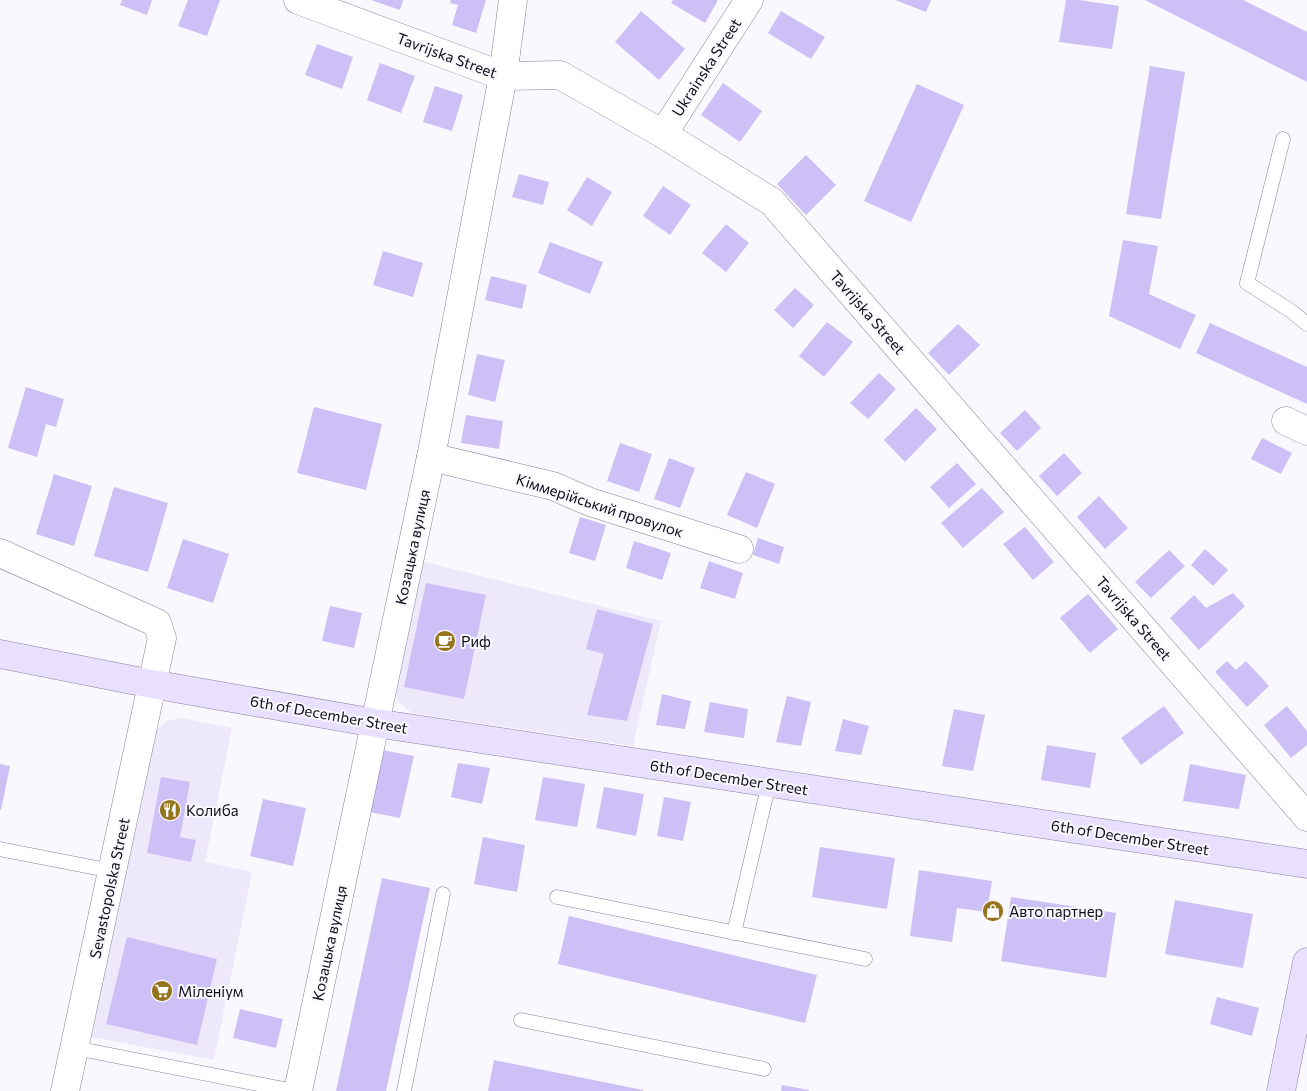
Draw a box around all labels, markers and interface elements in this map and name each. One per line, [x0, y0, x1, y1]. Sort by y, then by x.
street label: Ukrainska Street [668, 15, 744, 119]
street label: Tavrijska Street [394, 29, 500, 81]
street label: Tavrijska Street [827, 266, 909, 358]
street label: Кіммерійський провулок [514, 469, 686, 541]
street label: Козацька вулиця [391, 488, 433, 606]
street label: Tavrijska Street [1093, 572, 1175, 664]
cafe icon: Риф [433, 629, 457, 653]
place label: Риф [461, 632, 491, 650]
street label: 6th of December Street [249, 691, 409, 737]
street label: 6th of December Street [649, 756, 809, 798]
restaurant icon: Колиба [158, 798, 182, 822]
place label: Колиба [186, 801, 239, 819]
street label: Sevastopolska Street [85, 816, 133, 960]
street label: 6th of December Street [1050, 816, 1210, 858]
street label: Козацька вулиця [308, 884, 350, 1002]
shop icon: Авто партнер [981, 899, 1005, 923]
place label: Авто партнер [1009, 902, 1103, 920]
supermarket icon: Міленіум [150, 979, 174, 1003]
place label: Міленіум [178, 982, 244, 1000]

